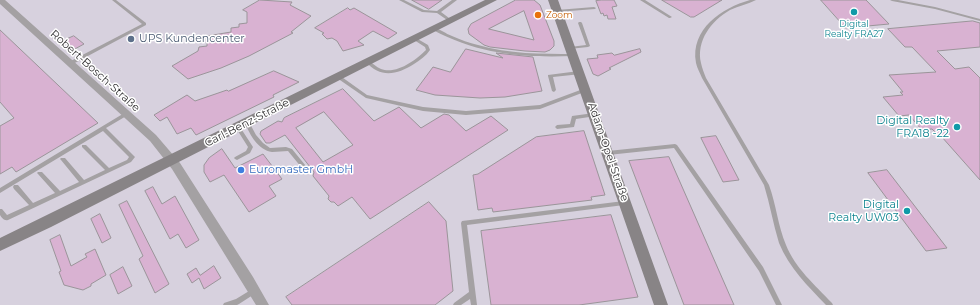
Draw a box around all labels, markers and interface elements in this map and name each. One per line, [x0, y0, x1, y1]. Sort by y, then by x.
marker: Digital Realty FRA27 [849, 7, 859, 17]
marker: Zoom [533, 10, 543, 20]
place label: Zoom [546, 10, 573, 20]
place label: Digital Realty FRA27 [824, 19, 884, 40]
street label: Robert-Bosch-Straße [48, 27, 142, 115]
place label: UPS Kundencenter [139, 32, 245, 46]
marker: UPS Kundencenter [126, 34, 136, 44]
street label: Carl-Benz-Straße [202, 96, 292, 150]
street label: Adam-Opel-Straße [585, 101, 631, 203]
place label: Digital Realty FRA18 -22 [876, 114, 949, 140]
marker: Digital Realty FRA18 -22 [952, 122, 962, 132]
place label: Euromaster GmbH [249, 163, 353, 177]
marker: Euromaster GmbH [236, 165, 246, 175]
place label: Digital Realty UW03 [828, 198, 899, 224]
marker: Digital Realty UW03 [902, 206, 912, 216]

